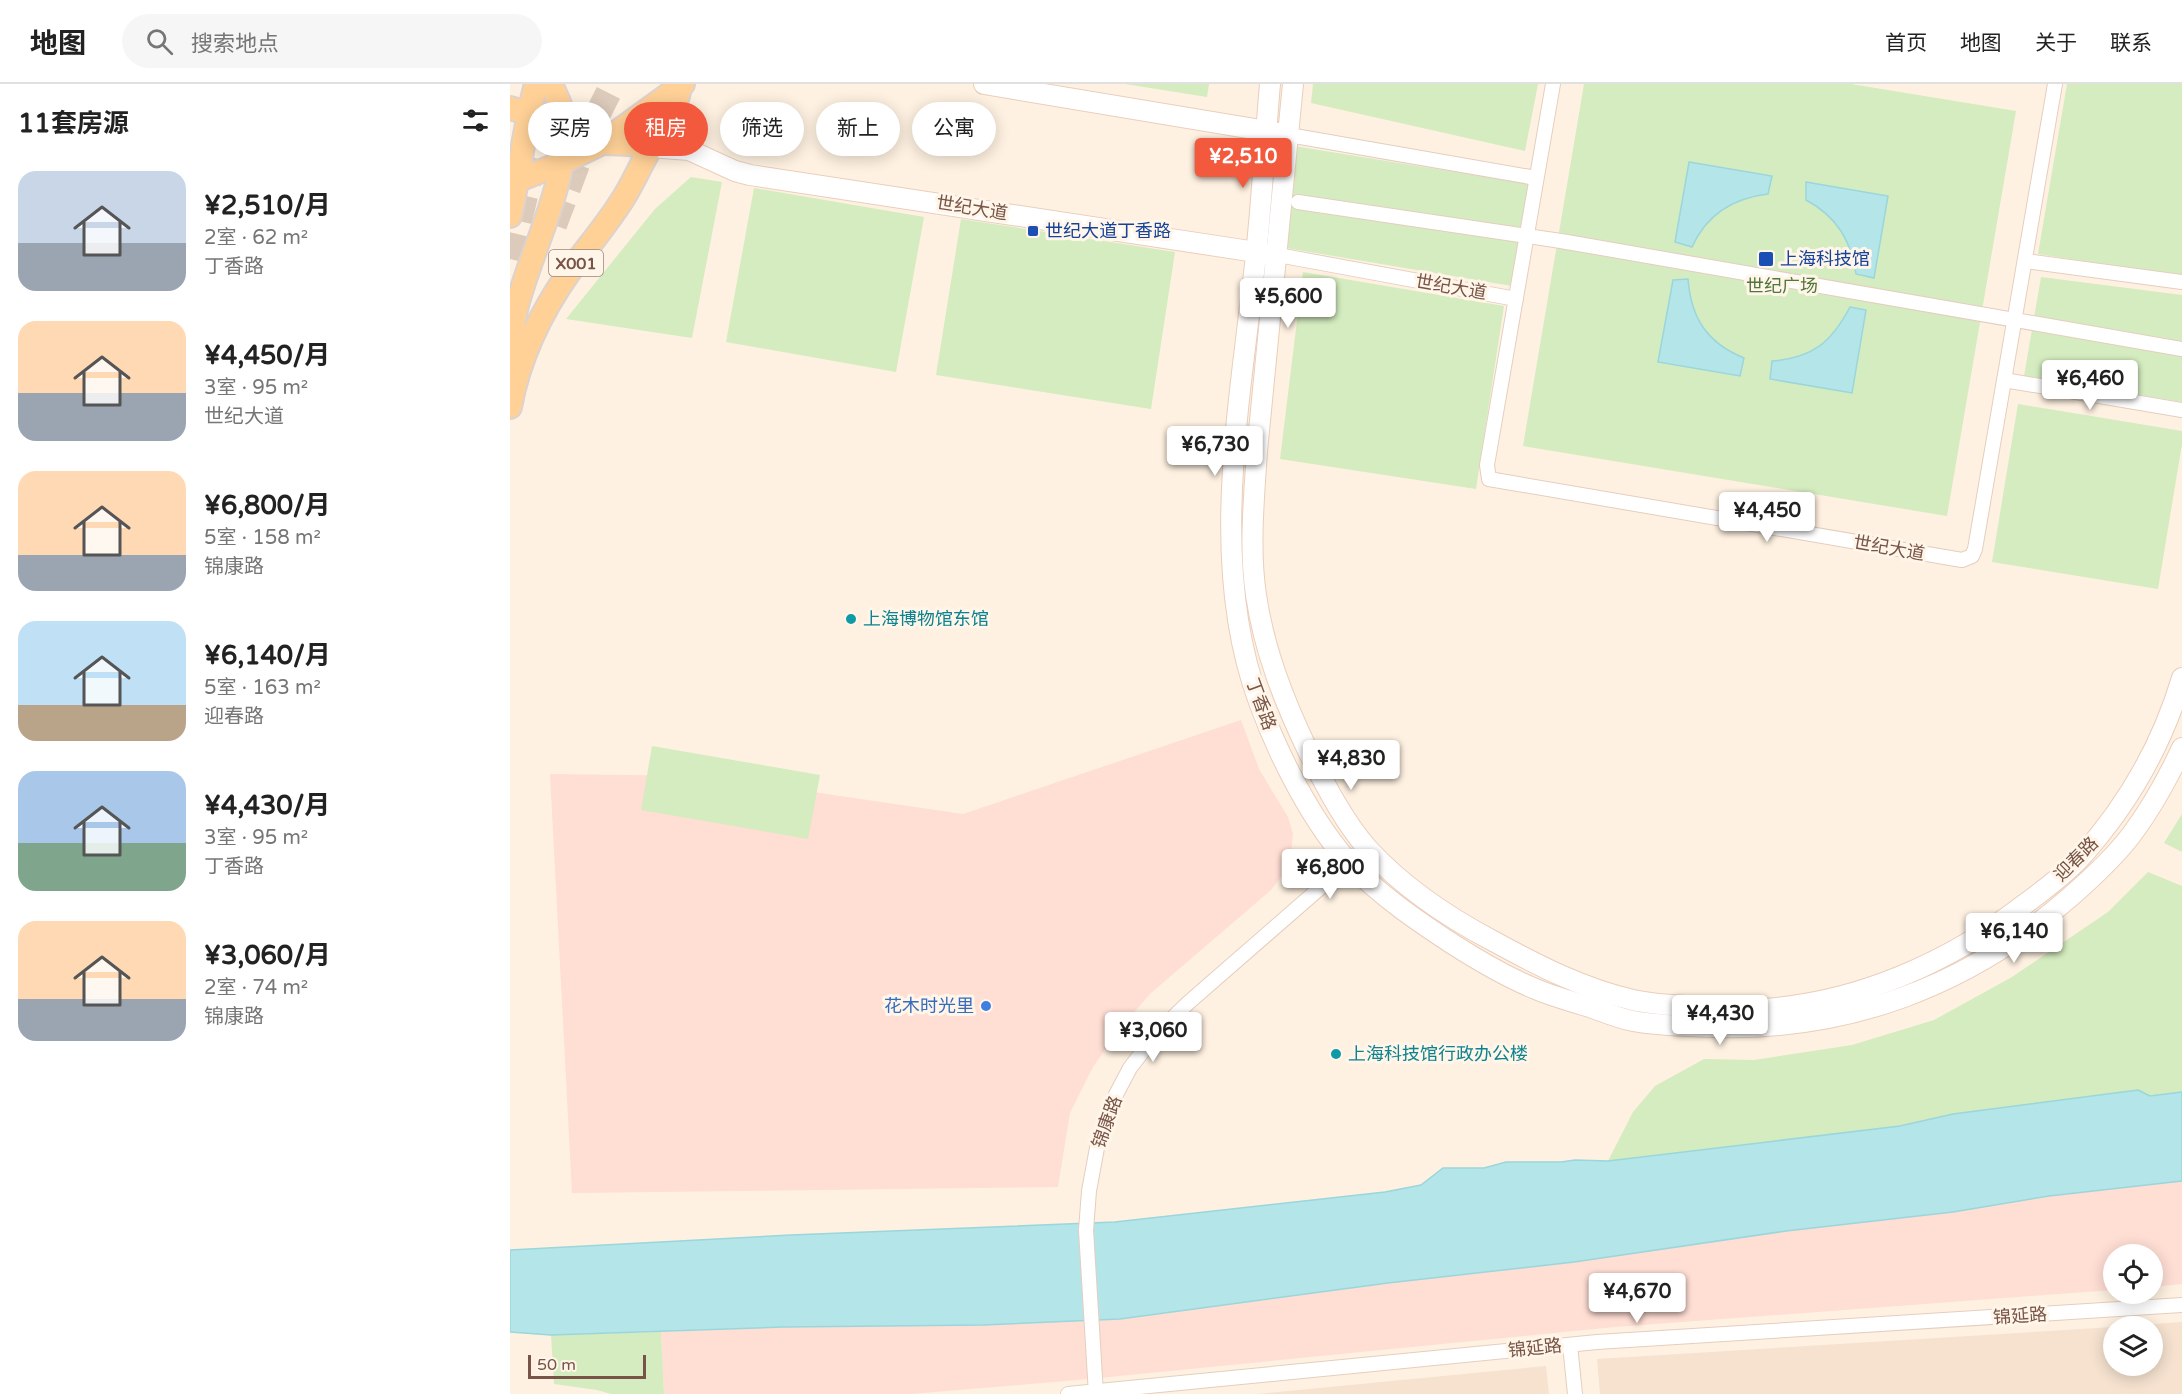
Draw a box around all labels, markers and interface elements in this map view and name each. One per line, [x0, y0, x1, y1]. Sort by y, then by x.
search box [122, 14, 542, 68]
icon: search [143, 25, 176, 58]
text: 地图 [30, 27, 86, 61]
text: 搜索地点 [191, 31, 279, 57]
text: 首页 [1885, 31, 1927, 56]
text: 地图 [1960, 31, 2002, 56]
text: 关于 [2035, 31, 2077, 56]
text: 联系 [2110, 31, 2152, 56]
chip: 买房 [528, 102, 612, 156]
chip: 租房 [624, 102, 708, 156]
chip: 筛选 [720, 102, 804, 156]
chip: 新上 [816, 102, 900, 156]
chip: 公寓 [912, 102, 996, 156]
icon: filters [459, 104, 492, 137]
text: 11套房源 [18, 108, 129, 139]
pin: ¥2,510 [1194, 138, 1292, 189]
text: ¥2,510 [1209, 145, 1277, 169]
text: ¥2,510/月 [204, 190, 331, 221]
street label: 世纪大道 [935, 192, 1009, 224]
icon: home [66, 195, 138, 267]
place label: 世纪大道丁香路 [1045, 220, 1171, 242]
marker: 世纪大道丁香路 [1026, 224, 1040, 238]
text: 2室 · 62 m² [204, 226, 308, 250]
place label: 上海科技馆 [1780, 248, 1870, 270]
road number: X001 [549, 250, 603, 276]
marker: 上海科技馆 [1757, 250, 1775, 268]
text: 丁香路 [204, 255, 264, 279]
street label: 世纪大道 [1414, 270, 1488, 304]
park label: 世纪广场 [1746, 275, 1818, 297]
pin: ¥5,600 [1239, 278, 1337, 329]
text: ¥5,600 [1254, 285, 1322, 309]
text: ¥4,450/月 [204, 340, 330, 371]
icon: home [66, 345, 138, 417]
pin: ¥6,460 [2041, 360, 2139, 411]
text: ¥6,460 [2056, 367, 2124, 391]
text: 3室 · 95 m² [204, 376, 308, 400]
text: 世纪大道 [204, 405, 284, 429]
pin: ¥6,730 [1166, 426, 1264, 477]
text: ¥6,730 [1181, 433, 1249, 457]
text: ¥6,800/月 [204, 490, 331, 521]
pin: ¥4,450 [1718, 492, 1816, 543]
icon: home [66, 495, 138, 567]
text: ¥4,450 [1733, 499, 1801, 523]
text: 5室 · 158 m² [204, 526, 321, 550]
street label: 世纪大道 [1852, 531, 1926, 565]
text: 锦康路 [204, 555, 264, 579]
place label: 上海博物馆东馆 [863, 608, 989, 630]
marker: 上海博物馆东馆 [844, 612, 858, 626]
text: ¥6,140/月 [204, 640, 331, 671]
icon: home [66, 645, 138, 717]
street label: 丁香路 [1241, 675, 1281, 733]
text: 5室 · 163 m² [204, 676, 321, 700]
text: 迎春路 [204, 705, 264, 729]
pin: ¥4,830 [1302, 740, 1400, 791]
text: ¥4,830 [1317, 747, 1385, 771]
text: ¥4,430/月 [204, 790, 330, 821]
icon: home [66, 795, 138, 867]
text: 3室 · 95 m² [204, 826, 308, 850]
street label: 迎春路 [2049, 832, 2103, 886]
pin: ¥6,800 [1281, 849, 1379, 900]
text: 丁香路 [204, 855, 264, 879]
text: ¥6,800 [1296, 856, 1364, 880]
pin: ¥6,140 [1965, 913, 2063, 964]
text: ¥6,140 [1980, 920, 2048, 944]
text: ¥3,060/月 [204, 940, 331, 971]
icon: home [66, 945, 138, 1017]
text: 2室 · 74 m² [204, 976, 308, 1000]
place label: 花木时光里 [884, 995, 974, 1017]
pin: ¥4,430 [1671, 995, 1769, 1046]
marker: 花木时光里 [979, 999, 993, 1013]
text: ¥4,430 [1686, 1002, 1754, 1026]
text: 锦康路 [204, 1005, 264, 1029]
pin: ¥3,060 [1104, 1012, 1202, 1063]
text: ¥3,060 [1119, 1019, 1187, 1043]
place label: 上海科技馆行政办公楼 [1348, 1043, 1528, 1065]
marker: 上海科技馆行政办公楼 [1329, 1047, 1343, 1061]
street label: 锦康路 [1087, 1093, 1127, 1151]
map controls [2103, 1244, 2163, 1376]
button: locate [2103, 1244, 2163, 1304]
pin: ¥4,670 [1588, 1273, 1686, 1324]
text: ¥4,670 [1603, 1280, 1671, 1304]
street label: 锦延路 [1992, 1303, 2048, 1329]
button: layers [2103, 1316, 2163, 1376]
street label: 锦延路 [1507, 1334, 1563, 1362]
scale bar [528, 1352, 646, 1380]
text: 50 m [537, 1355, 576, 1375]

